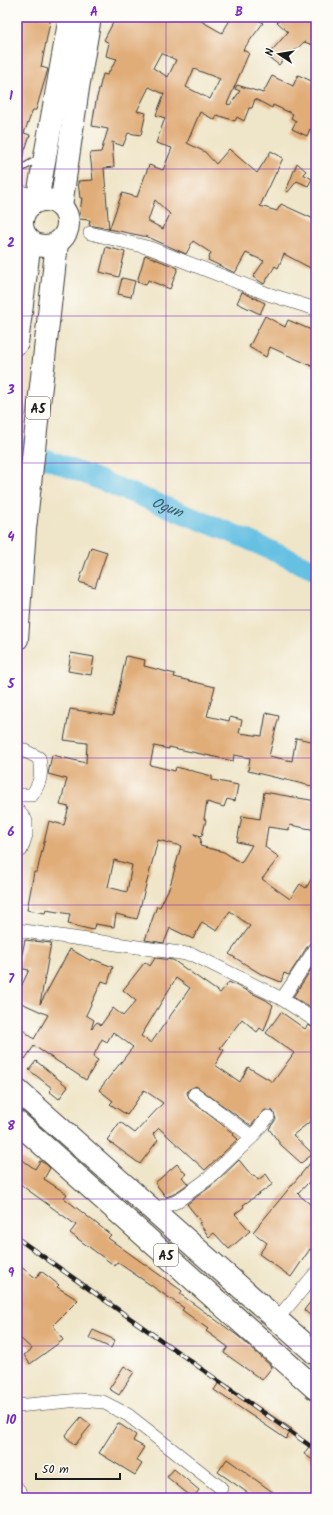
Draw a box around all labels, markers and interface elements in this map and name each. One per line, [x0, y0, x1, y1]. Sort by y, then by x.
text: A [90, 2, 98, 23]
text: B [235, 2, 243, 23]
north arrow [259, 34, 299, 74]
text: N [261, 47, 280, 57]
text: 1 [9, 86, 13, 107]
text: 2 [7, 233, 15, 254]
text: 3 [6, 380, 15, 401]
road number: A5 [26, 397, 50, 419]
water label: Ogun [148, 491, 187, 526]
text: 4 [7, 527, 15, 548]
text: 5 [7, 674, 16, 695]
text: 6 [7, 822, 15, 843]
text: 7 [8, 969, 15, 990]
text: 8 [7, 1116, 15, 1137]
road number: A5 [154, 1244, 178, 1266]
text: 9 [8, 1263, 15, 1284]
text: 10 [6, 1410, 17, 1431]
scale bar [36, 1455, 120, 1481]
text: 50 m [42, 1460, 69, 1479]

